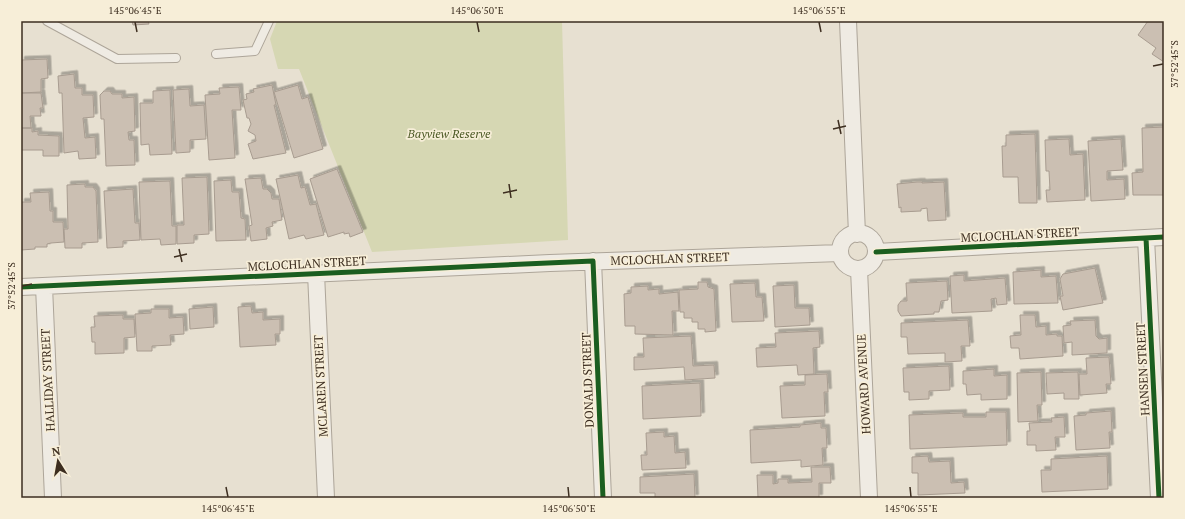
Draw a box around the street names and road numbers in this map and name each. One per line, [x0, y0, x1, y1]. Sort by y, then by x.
street label: MCLOCHLAN STREET [960, 224, 1080, 245]
street label: MCLOCHLAN STREET [610, 249, 730, 268]
street label: MCLOCHLAN STREET [247, 253, 367, 274]
street label: HANSEN STREET [1133, 321, 1152, 416]
street label: HALLIDAY STREET [37, 328, 58, 432]
street label: DONALD STREET [578, 332, 597, 428]
street label: MCLAREN STREET [310, 334, 331, 437]
street label: HOWARD AVENUE [853, 334, 874, 435]

